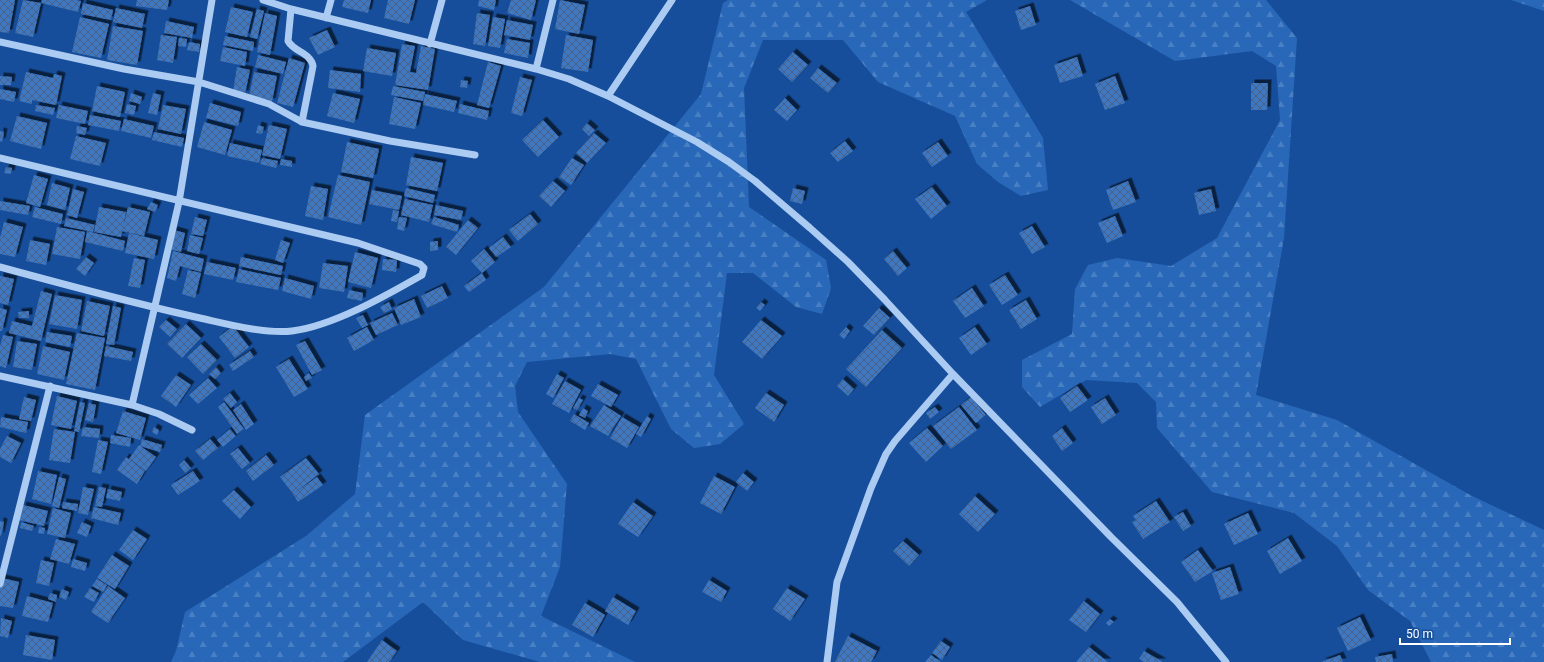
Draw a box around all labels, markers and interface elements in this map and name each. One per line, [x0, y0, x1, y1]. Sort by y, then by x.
scale bar [1400, 620, 1510, 646]
text: 50 m [1406, 627, 1433, 641]

